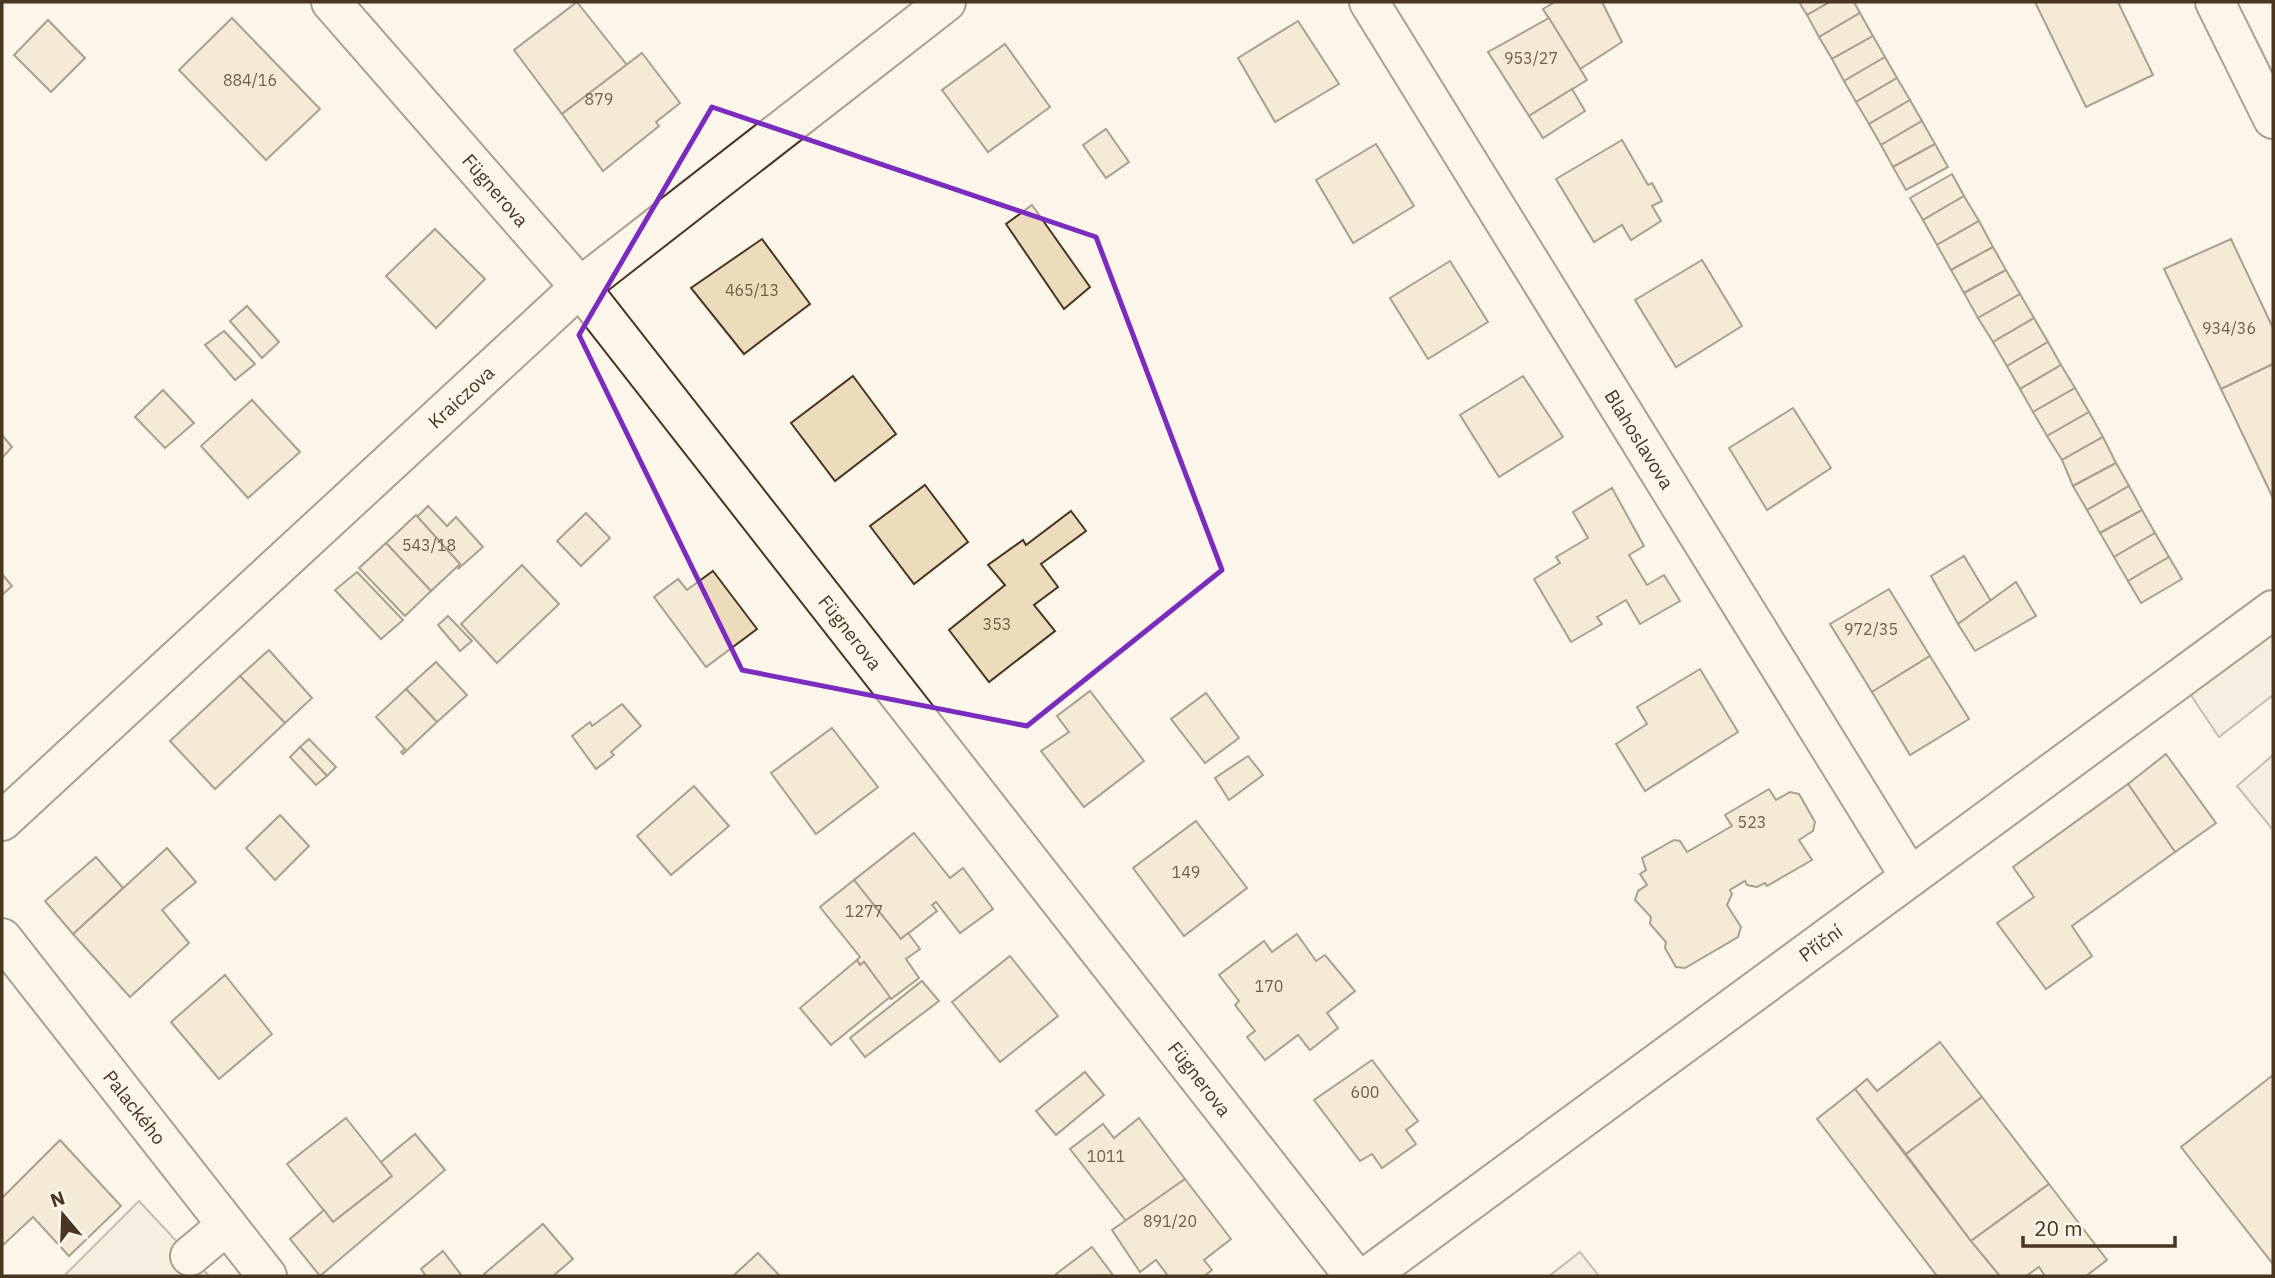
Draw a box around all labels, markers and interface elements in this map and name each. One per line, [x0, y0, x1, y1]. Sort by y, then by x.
house number: 953/27 [1504, 48, 1558, 68]
house number: 884/16 [223, 70, 277, 90]
house number: 879 [585, 89, 613, 109]
street label: Fügnerova [457, 149, 534, 232]
house number: 465/13 [725, 280, 779, 300]
house number: 934/36 [2202, 318, 2256, 338]
street label: Kraiczova [423, 360, 499, 433]
street label: Blahoslavova [1599, 385, 1679, 493]
house number: 543/18 [402, 535, 456, 555]
street label: Fügnerova [813, 590, 887, 675]
house number: 353 [983, 614, 1011, 634]
house number: 972/35 [1844, 619, 1898, 639]
house number: 523 [1738, 812, 1766, 832]
house number: 149 [1172, 862, 1200, 882]
house number: 1277 [845, 901, 883, 921]
street label: Příční [1794, 919, 1847, 967]
house number: 170 [1255, 976, 1283, 996]
street label: Fügnerova [1163, 1036, 1237, 1121]
street label: Palackého [98, 1065, 171, 1149]
house number: 600 [1351, 1082, 1379, 1102]
house number: 1011 [1087, 1146, 1125, 1166]
north arrow [28, 1180, 98, 1250]
text: N [47, 1185, 68, 1213]
scale bar [2023, 1204, 2175, 1248]
house number: 891/20 [1143, 1211, 1197, 1231]
text: 20 m [2034, 1214, 2083, 1242]

